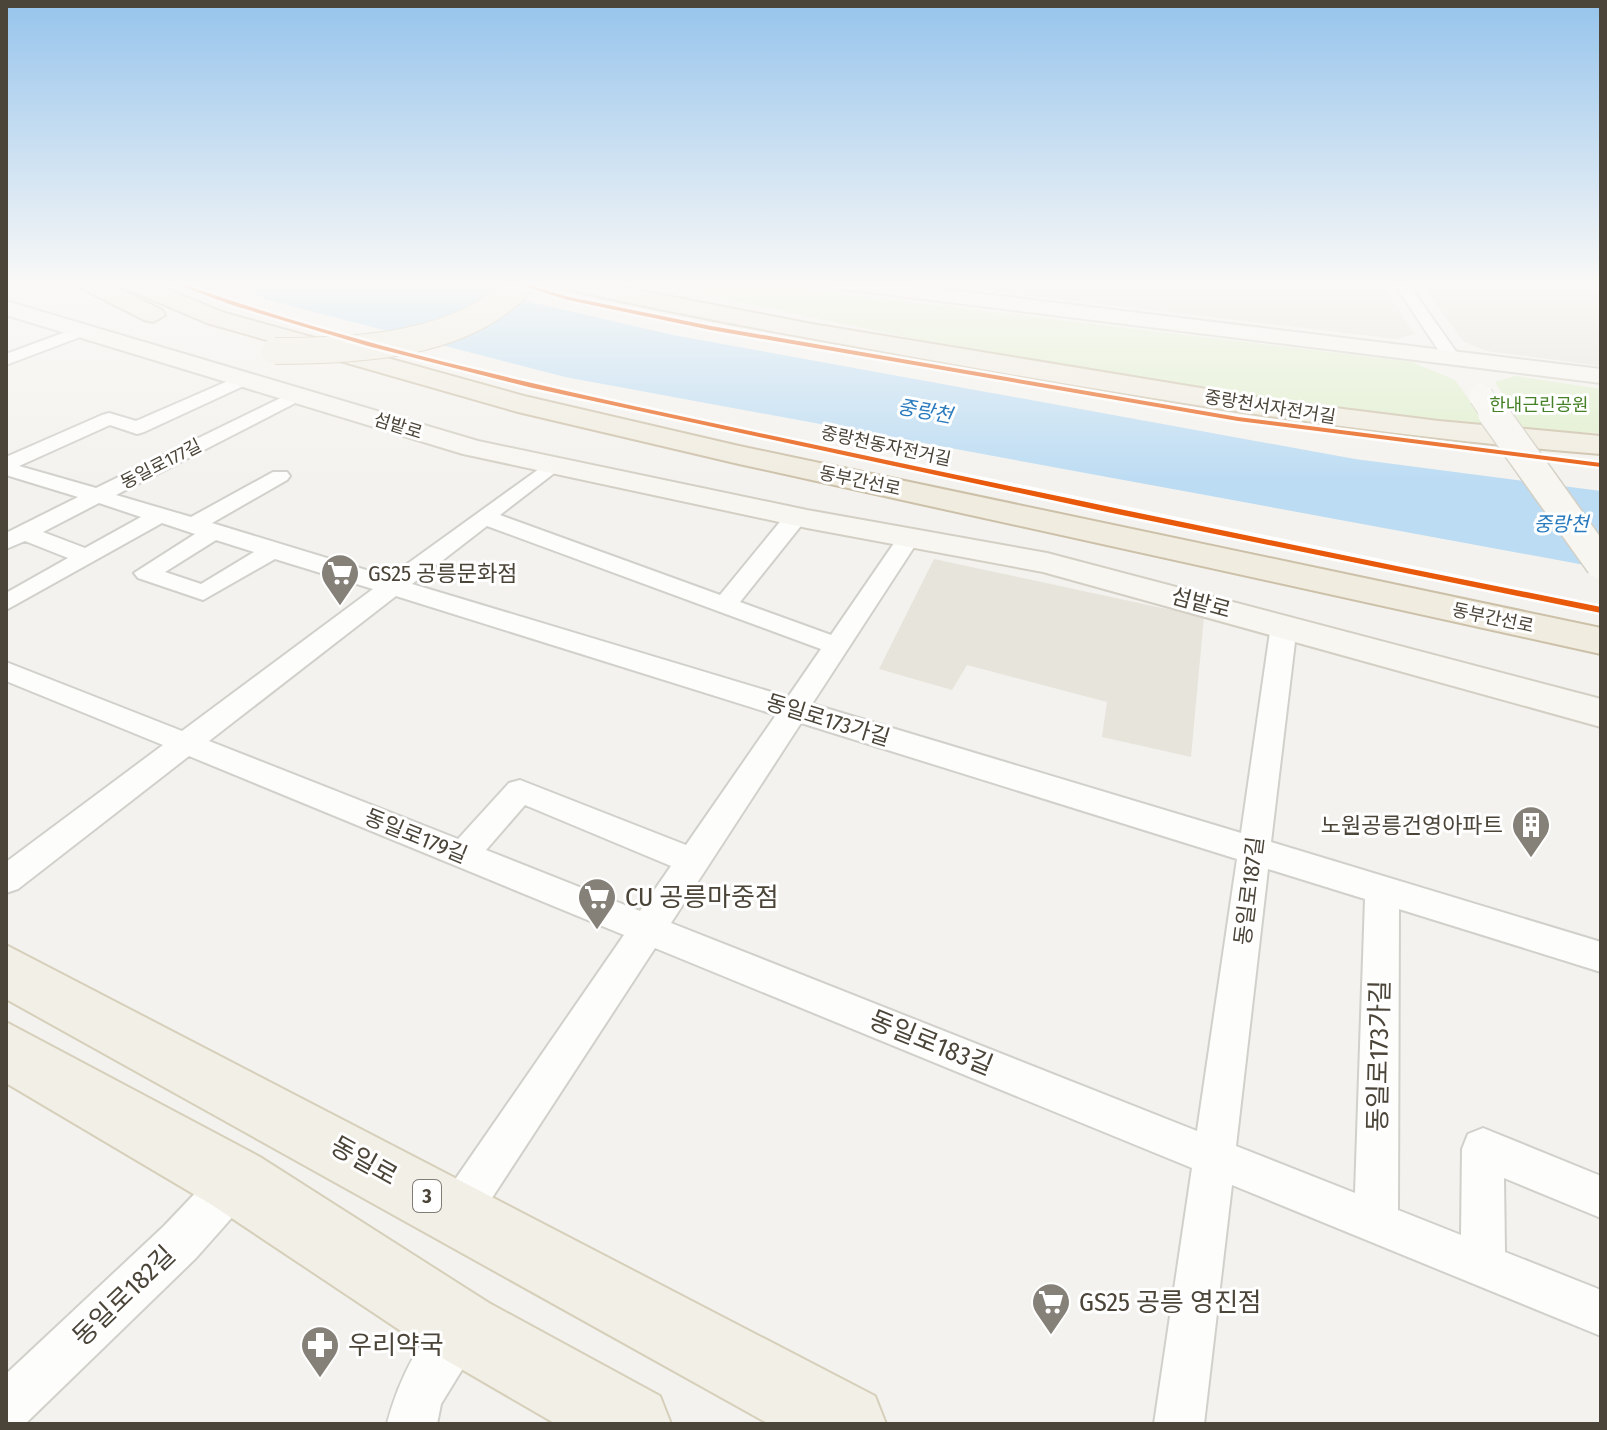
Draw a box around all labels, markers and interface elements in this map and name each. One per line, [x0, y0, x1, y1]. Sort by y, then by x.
street label: 중랑천서자전거길 [1203, 386, 1337, 428]
water label: 중랑천 [896, 394, 957, 428]
park label: 한내근린공원 [1489, 394, 1589, 416]
street label: 섬밭로 [371, 408, 425, 444]
street label: 중랑천동자전거길 [819, 421, 953, 471]
street label: 동일로177길 [117, 434, 205, 494]
street label: 동부간선로 [817, 462, 903, 500]
water label: 중랑천 [1533, 512, 1591, 536]
supermarket icon: GS25 공릉문화점 [319, 552, 361, 607]
place label: GS25 공릉문화점 [368, 560, 517, 587]
street label: 섬밭로 [1168, 582, 1234, 624]
street label: 동부간선로 [1450, 599, 1536, 637]
street label: 동일로173가길 [763, 688, 893, 752]
street label: 동일로179길 [360, 803, 472, 869]
building icon: 노원공릉건영아파트 [1510, 804, 1552, 859]
place label: 노원공릉건영아파트 [1321, 812, 1503, 839]
street label: 동일로187길 [1229, 835, 1269, 947]
supermarket icon: CU 공릉마중점 [576, 876, 618, 931]
place label: CU 공릉마중점 [625, 882, 779, 913]
street label: 동일로173가길 [1362, 980, 1396, 1132]
street label: 동일로183길 [865, 1004, 997, 1082]
street label: 동일로 [325, 1130, 403, 1192]
road number: 3 [413, 1180, 441, 1212]
street label: 동일로182길 [66, 1240, 182, 1352]
supermarket icon: GS25 공릉 영진점 [1030, 1281, 1072, 1336]
place label: GS25 공릉 영진점 [1079, 1287, 1262, 1318]
pharmacy icon: 우리약국 [299, 1324, 341, 1379]
place label: 우리약국 [348, 1330, 444, 1361]

